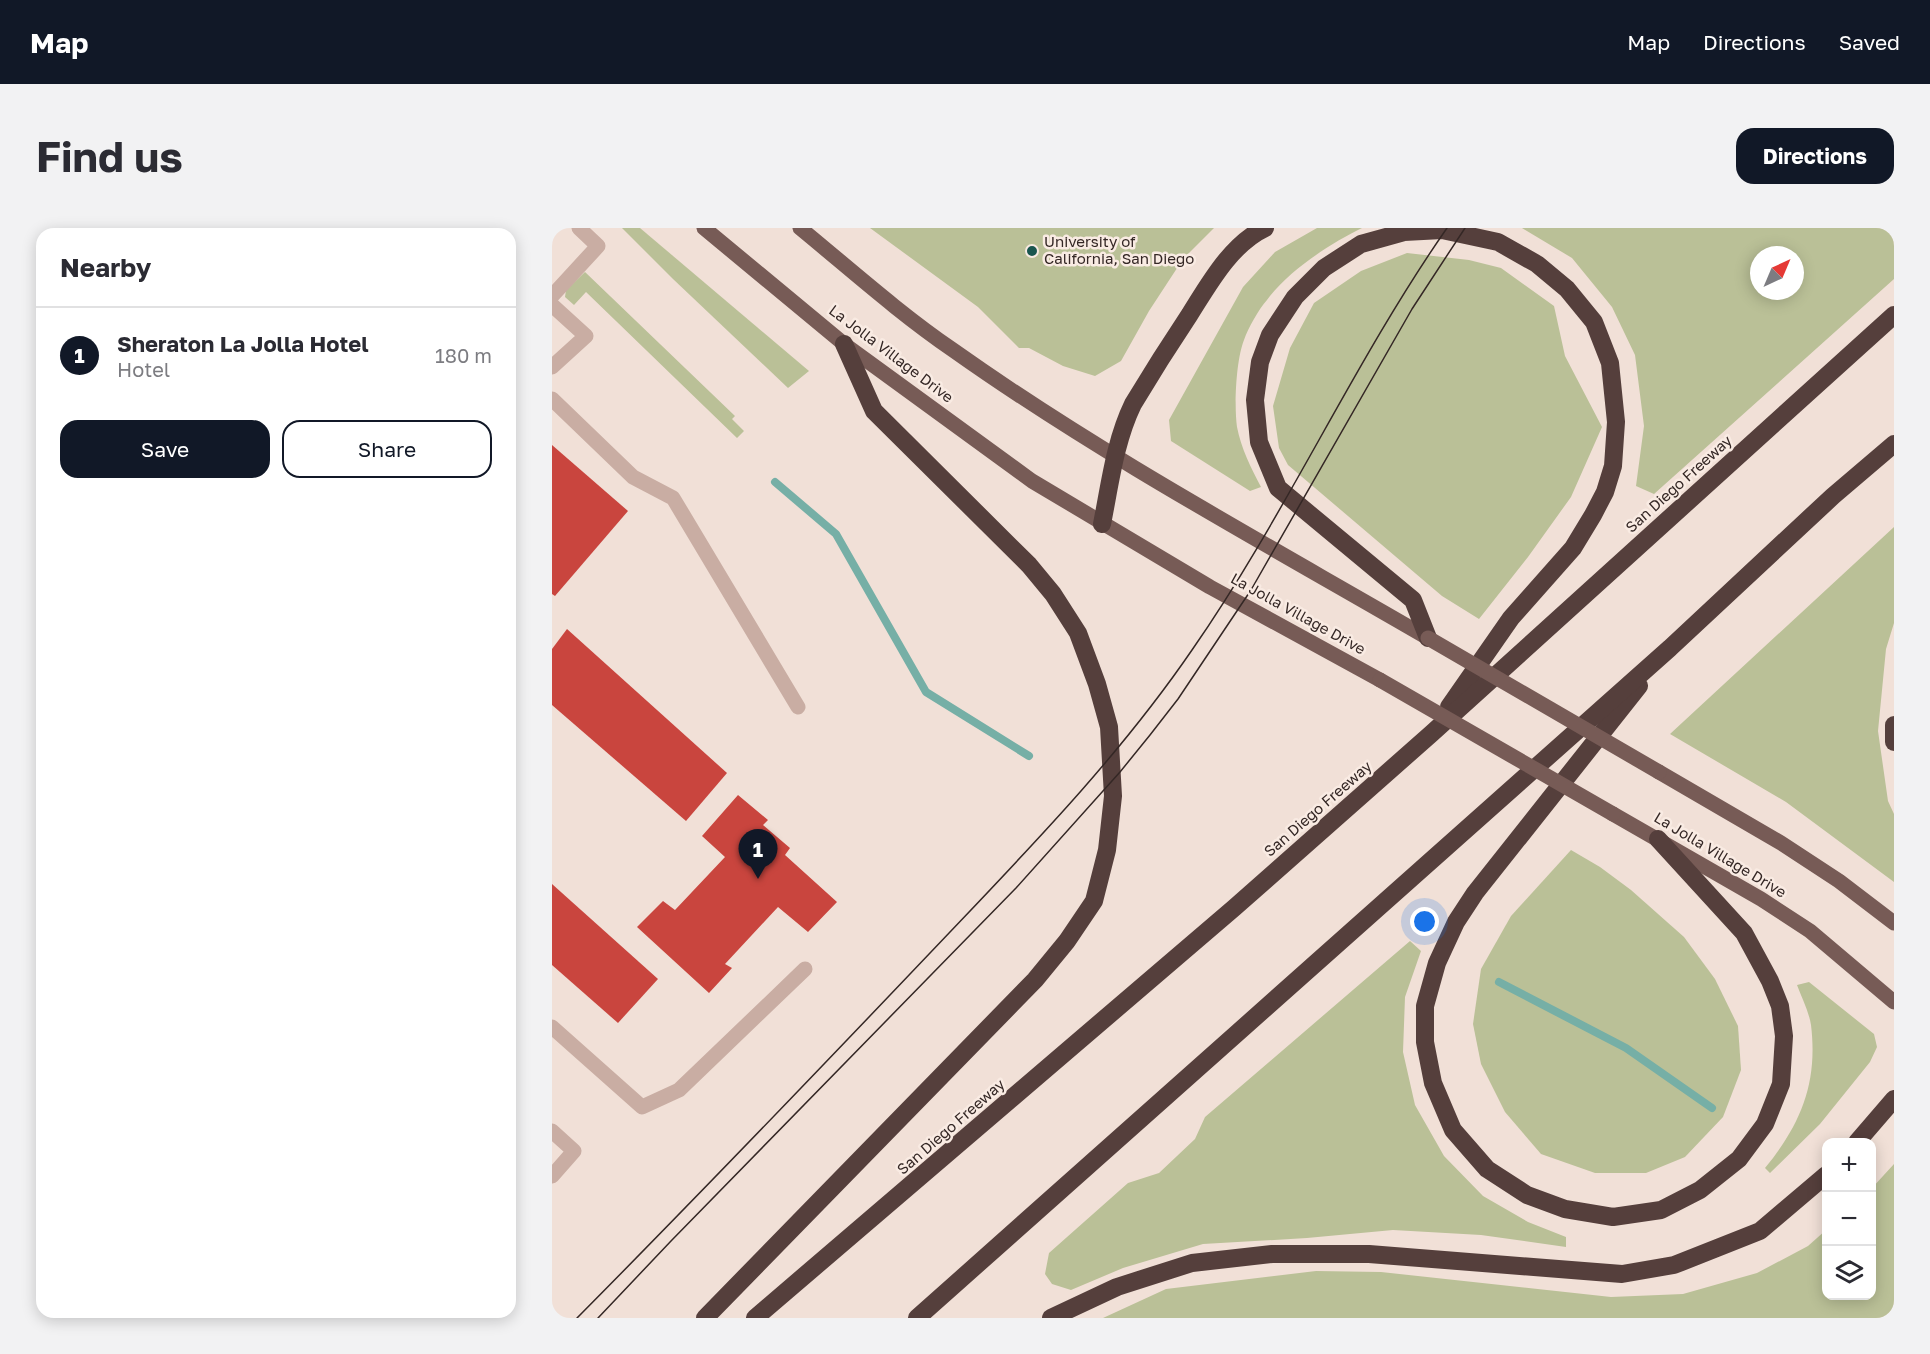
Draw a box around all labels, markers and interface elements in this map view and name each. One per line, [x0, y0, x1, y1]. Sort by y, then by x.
text: Map [30, 26, 88, 59]
text: Map [1627, 29, 1670, 55]
text: Directions [1703, 29, 1806, 55]
text: Saved [1839, 29, 1900, 55]
button: Directions [1736, 128, 1894, 184]
text: Find us [36, 131, 183, 181]
place label: University of California, San Diego [1044, 232, 1194, 267]
marker: University of California, San Diego [1025, 244, 1039, 258]
north arrow [1750, 246, 1804, 300]
text: Nearby [60, 252, 151, 283]
street label: La Jolla Village Drive [826, 301, 958, 406]
text: Sheraton La Jolla Hotel [117, 330, 369, 357]
text: 1 [74, 343, 85, 367]
text: 180 m [435, 343, 492, 367]
text: Hotel [117, 357, 170, 381]
button: Save [60, 420, 270, 478]
button: Share [282, 420, 492, 478]
street label: San Diego Freeway [1622, 430, 1736, 536]
street label: La Jolla Village Drive [1228, 569, 1369, 658]
street label: San Diego Freeway [1260, 756, 1375, 860]
street label: La Jolla Village Drive [1651, 808, 1790, 901]
pin: 1 [738, 830, 778, 879]
your location [1410, 907, 1439, 936]
street label: San Diego Freeway [893, 1074, 1008, 1178]
map controls [1822, 1138, 1876, 1300]
button: + [1822, 1138, 1876, 1192]
button: − [1822, 1192, 1876, 1246]
button: layers [1822, 1246, 1876, 1300]

